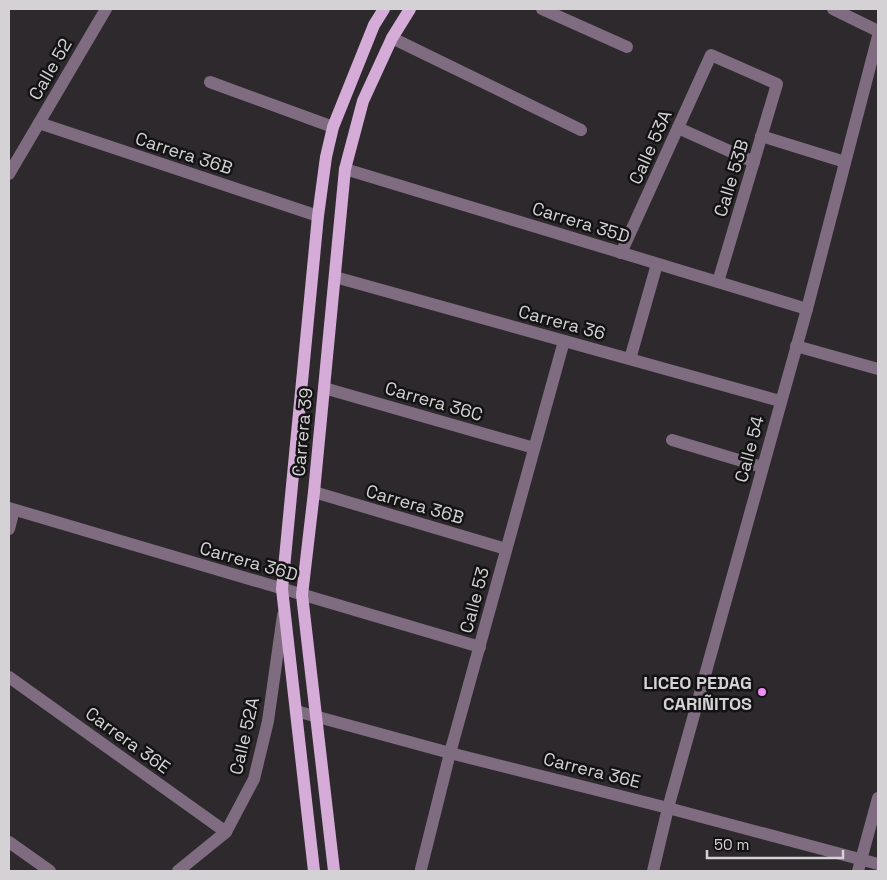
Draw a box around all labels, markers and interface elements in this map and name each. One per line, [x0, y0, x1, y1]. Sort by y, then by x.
street label: Calle 52 [23, 34, 77, 104]
street label: Calle 53A [623, 106, 677, 188]
street label: Carrera 36B [132, 126, 236, 180]
street label: Calle 53B [708, 137, 754, 219]
street label: Carrera 35D [529, 196, 633, 248]
street label: Carrera 36 [516, 299, 608, 345]
street label: Carrera 36C [382, 376, 486, 426]
street label: Carrera 39 [287, 387, 317, 477]
street label: Calle 54 [729, 413, 769, 485]
street label: Carrera 36B [363, 479, 467, 529]
street label: Carrera 36D [197, 536, 301, 586]
street label: Calle 53 [454, 564, 494, 636]
place label: LICEO PEDAG CARIÑITOS [643, 671, 752, 715]
marker: LICEO PEDAG CARIÑITOS [756, 686, 768, 698]
street label: Calle 52A [224, 695, 264, 777]
street label: Carrera 36E [81, 702, 175, 778]
street label: Carrera 36E [541, 747, 643, 793]
scale bar [707, 828, 843, 860]
text: 50 m [714, 835, 749, 854]

